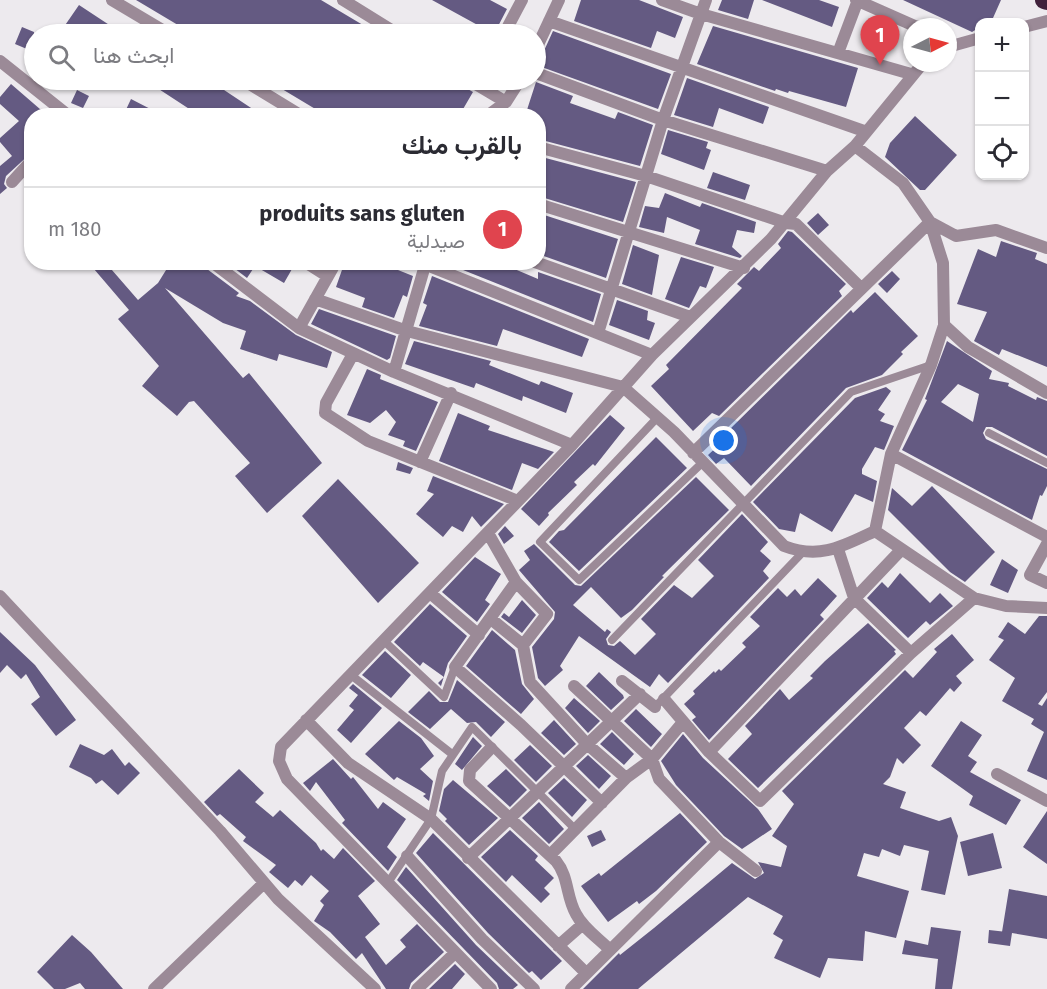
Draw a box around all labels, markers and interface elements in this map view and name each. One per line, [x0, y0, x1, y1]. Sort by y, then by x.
pin: 1 [860, 16, 900, 65]
north arrow [903, 18, 957, 72]
map controls [975, 18, 1029, 180]
button: + [975, 18, 1029, 72]
search box [24, 24, 546, 90]
icon: search [45, 41, 78, 74]
text: ابحث هنا [93, 42, 174, 69]
button: − [975, 72, 1029, 126]
button: locate [975, 126, 1029, 180]
text: بالقرب منك [402, 130, 522, 161]
text: produits sans gluten [259, 200, 465, 227]
text: 180 m [48, 217, 101, 241]
text: 1 [498, 217, 507, 241]
text: صيدلية [407, 229, 465, 253]
your location [709, 426, 738, 455]

